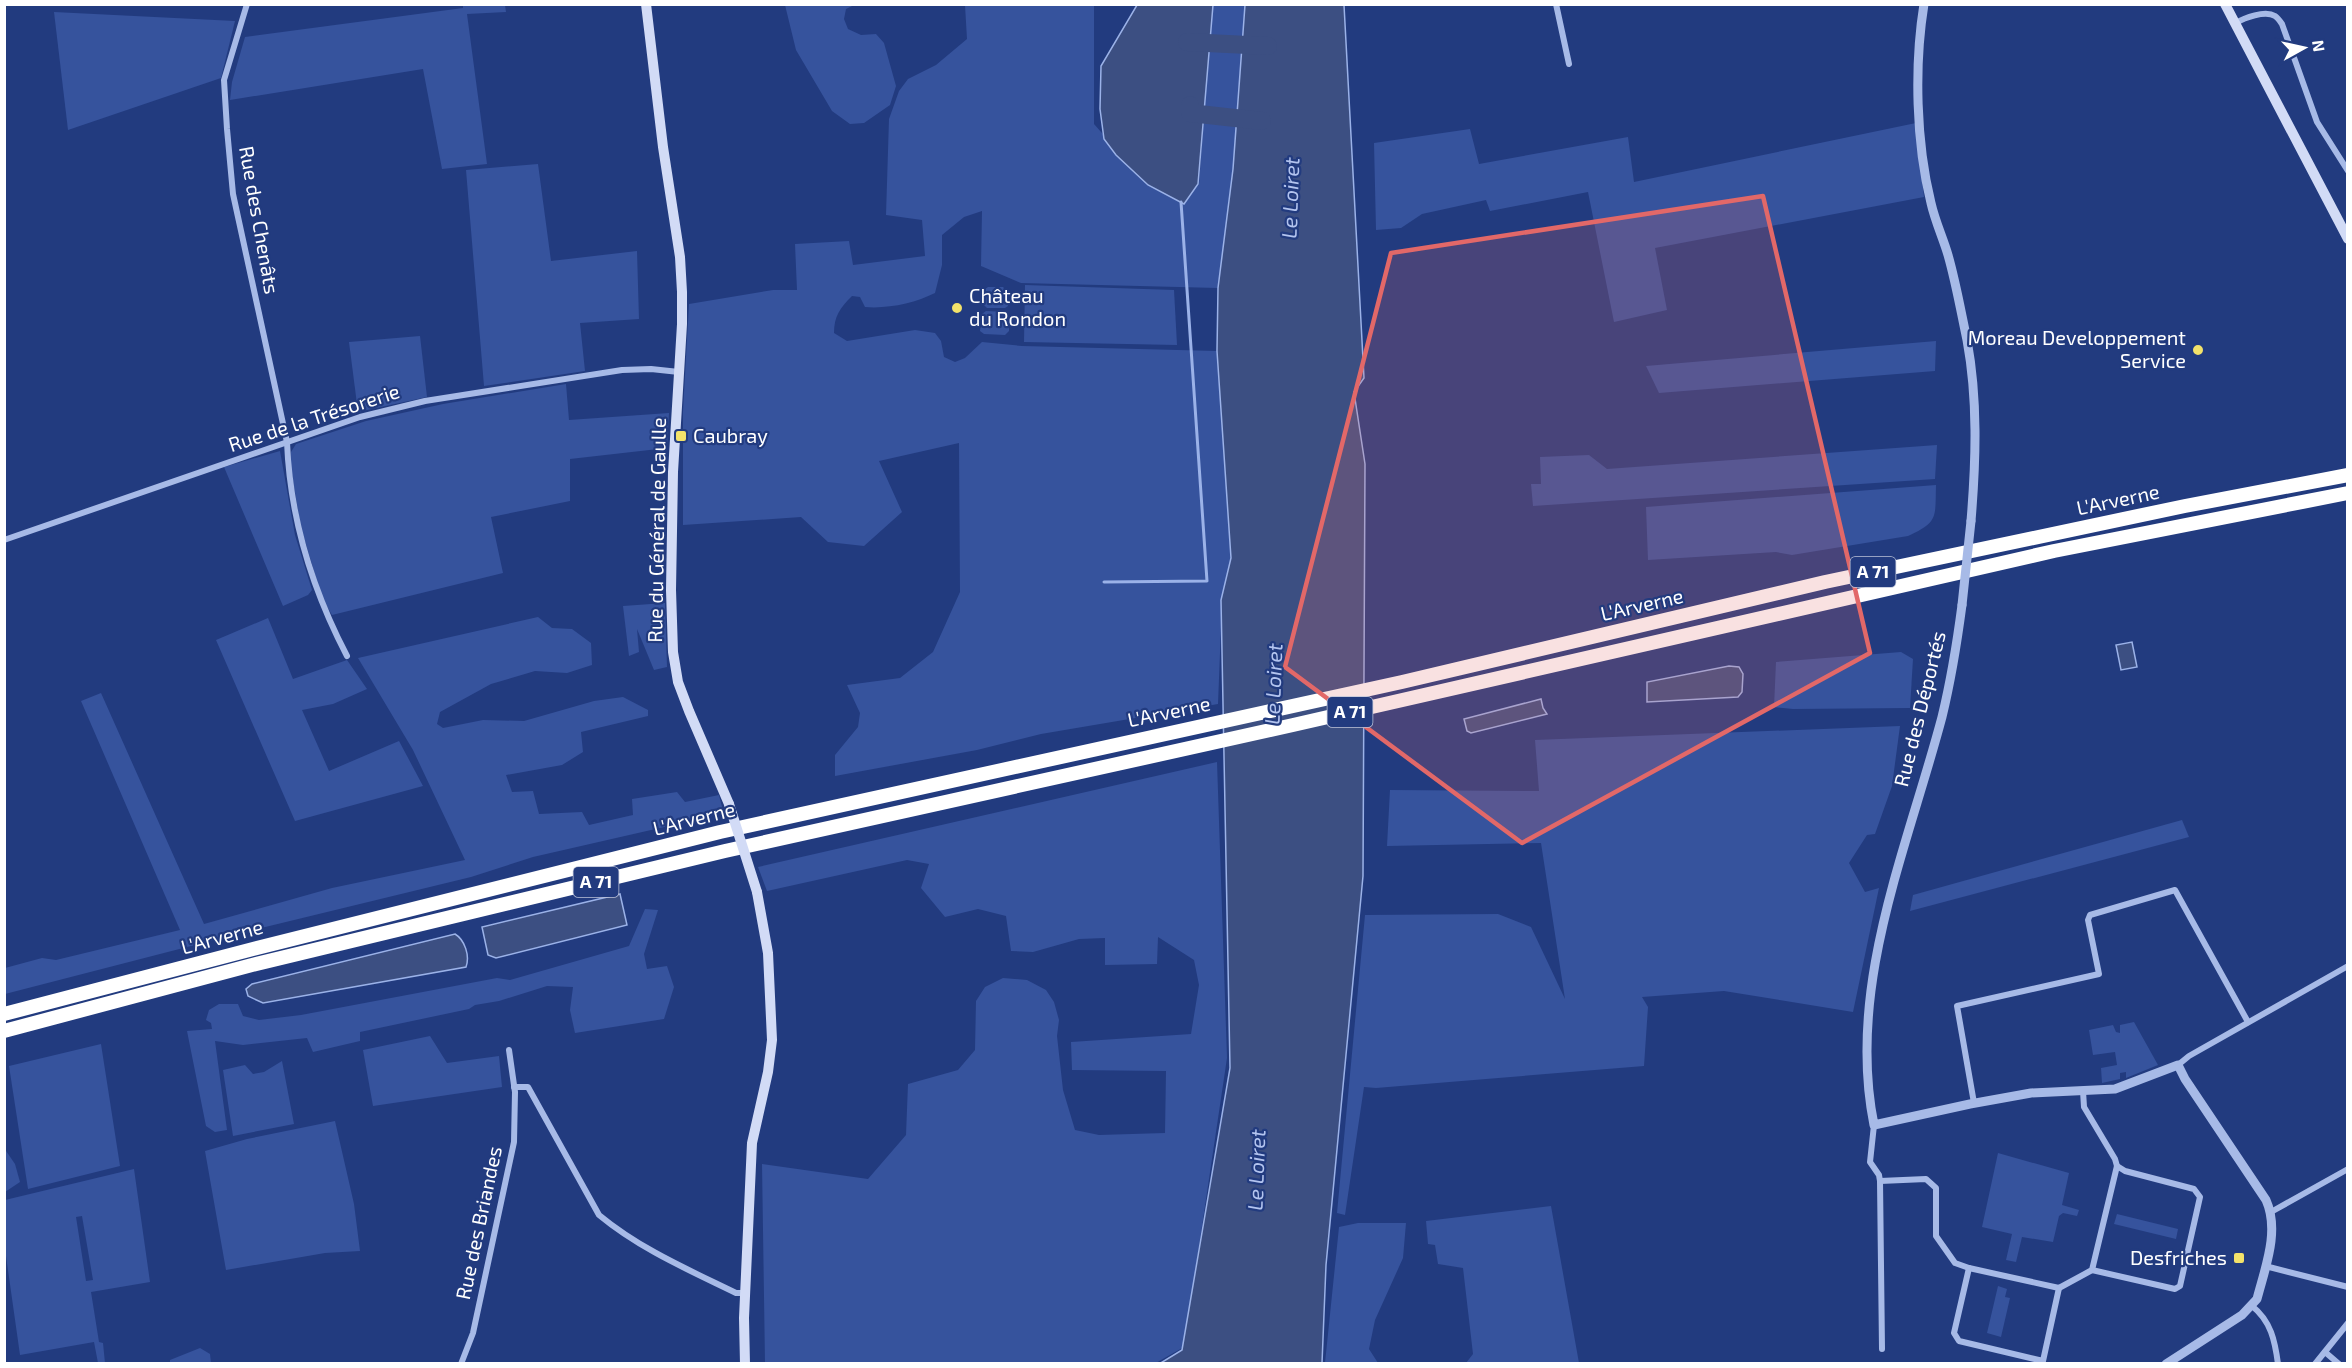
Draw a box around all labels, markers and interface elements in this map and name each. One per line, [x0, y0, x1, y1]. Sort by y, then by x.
north arrow [2274, 18, 2334, 78]
text: N [2309, 39, 2330, 53]
street label: Rue des Chenâts [235, 144, 285, 296]
water label: Le Loiret [1276, 157, 1303, 239]
place label: Château du Rondon [969, 283, 1066, 330]
marker: Château du Rondon [950, 301, 964, 315]
place label: Moreau Developpement Service [1968, 325, 2186, 372]
marker: Moreau Developpement Service [2191, 343, 2205, 357]
street label: Rue de la Trésorerie [225, 378, 402, 456]
street label: Rue du Général de Gaulle [642, 417, 670, 643]
place label: Caubray [693, 423, 768, 447]
marker: Caubray [674, 429, 688, 443]
street label: L'Arverne [2074, 479, 2161, 519]
road number: A 71 [1850, 557, 1896, 587]
street label: L'Arverne [1598, 583, 1685, 625]
street label: Rue des Déportés [1888, 629, 1950, 789]
water label: Le Loiret [1259, 643, 1286, 725]
street label: L'Arverne [1125, 691, 1212, 731]
road number: A 71 [1328, 697, 1372, 727]
street label: L'Arverne [650, 796, 737, 840]
road number: A 71 [574, 867, 618, 897]
street label: L'Arverne [178, 914, 265, 959]
water label: Le Loiret [1242, 1129, 1269, 1211]
street label: Rue des Briandes [450, 1144, 506, 1302]
place label: Desfriches [2130, 1245, 2227, 1269]
marker: Desfriches [2232, 1251, 2246, 1265]

